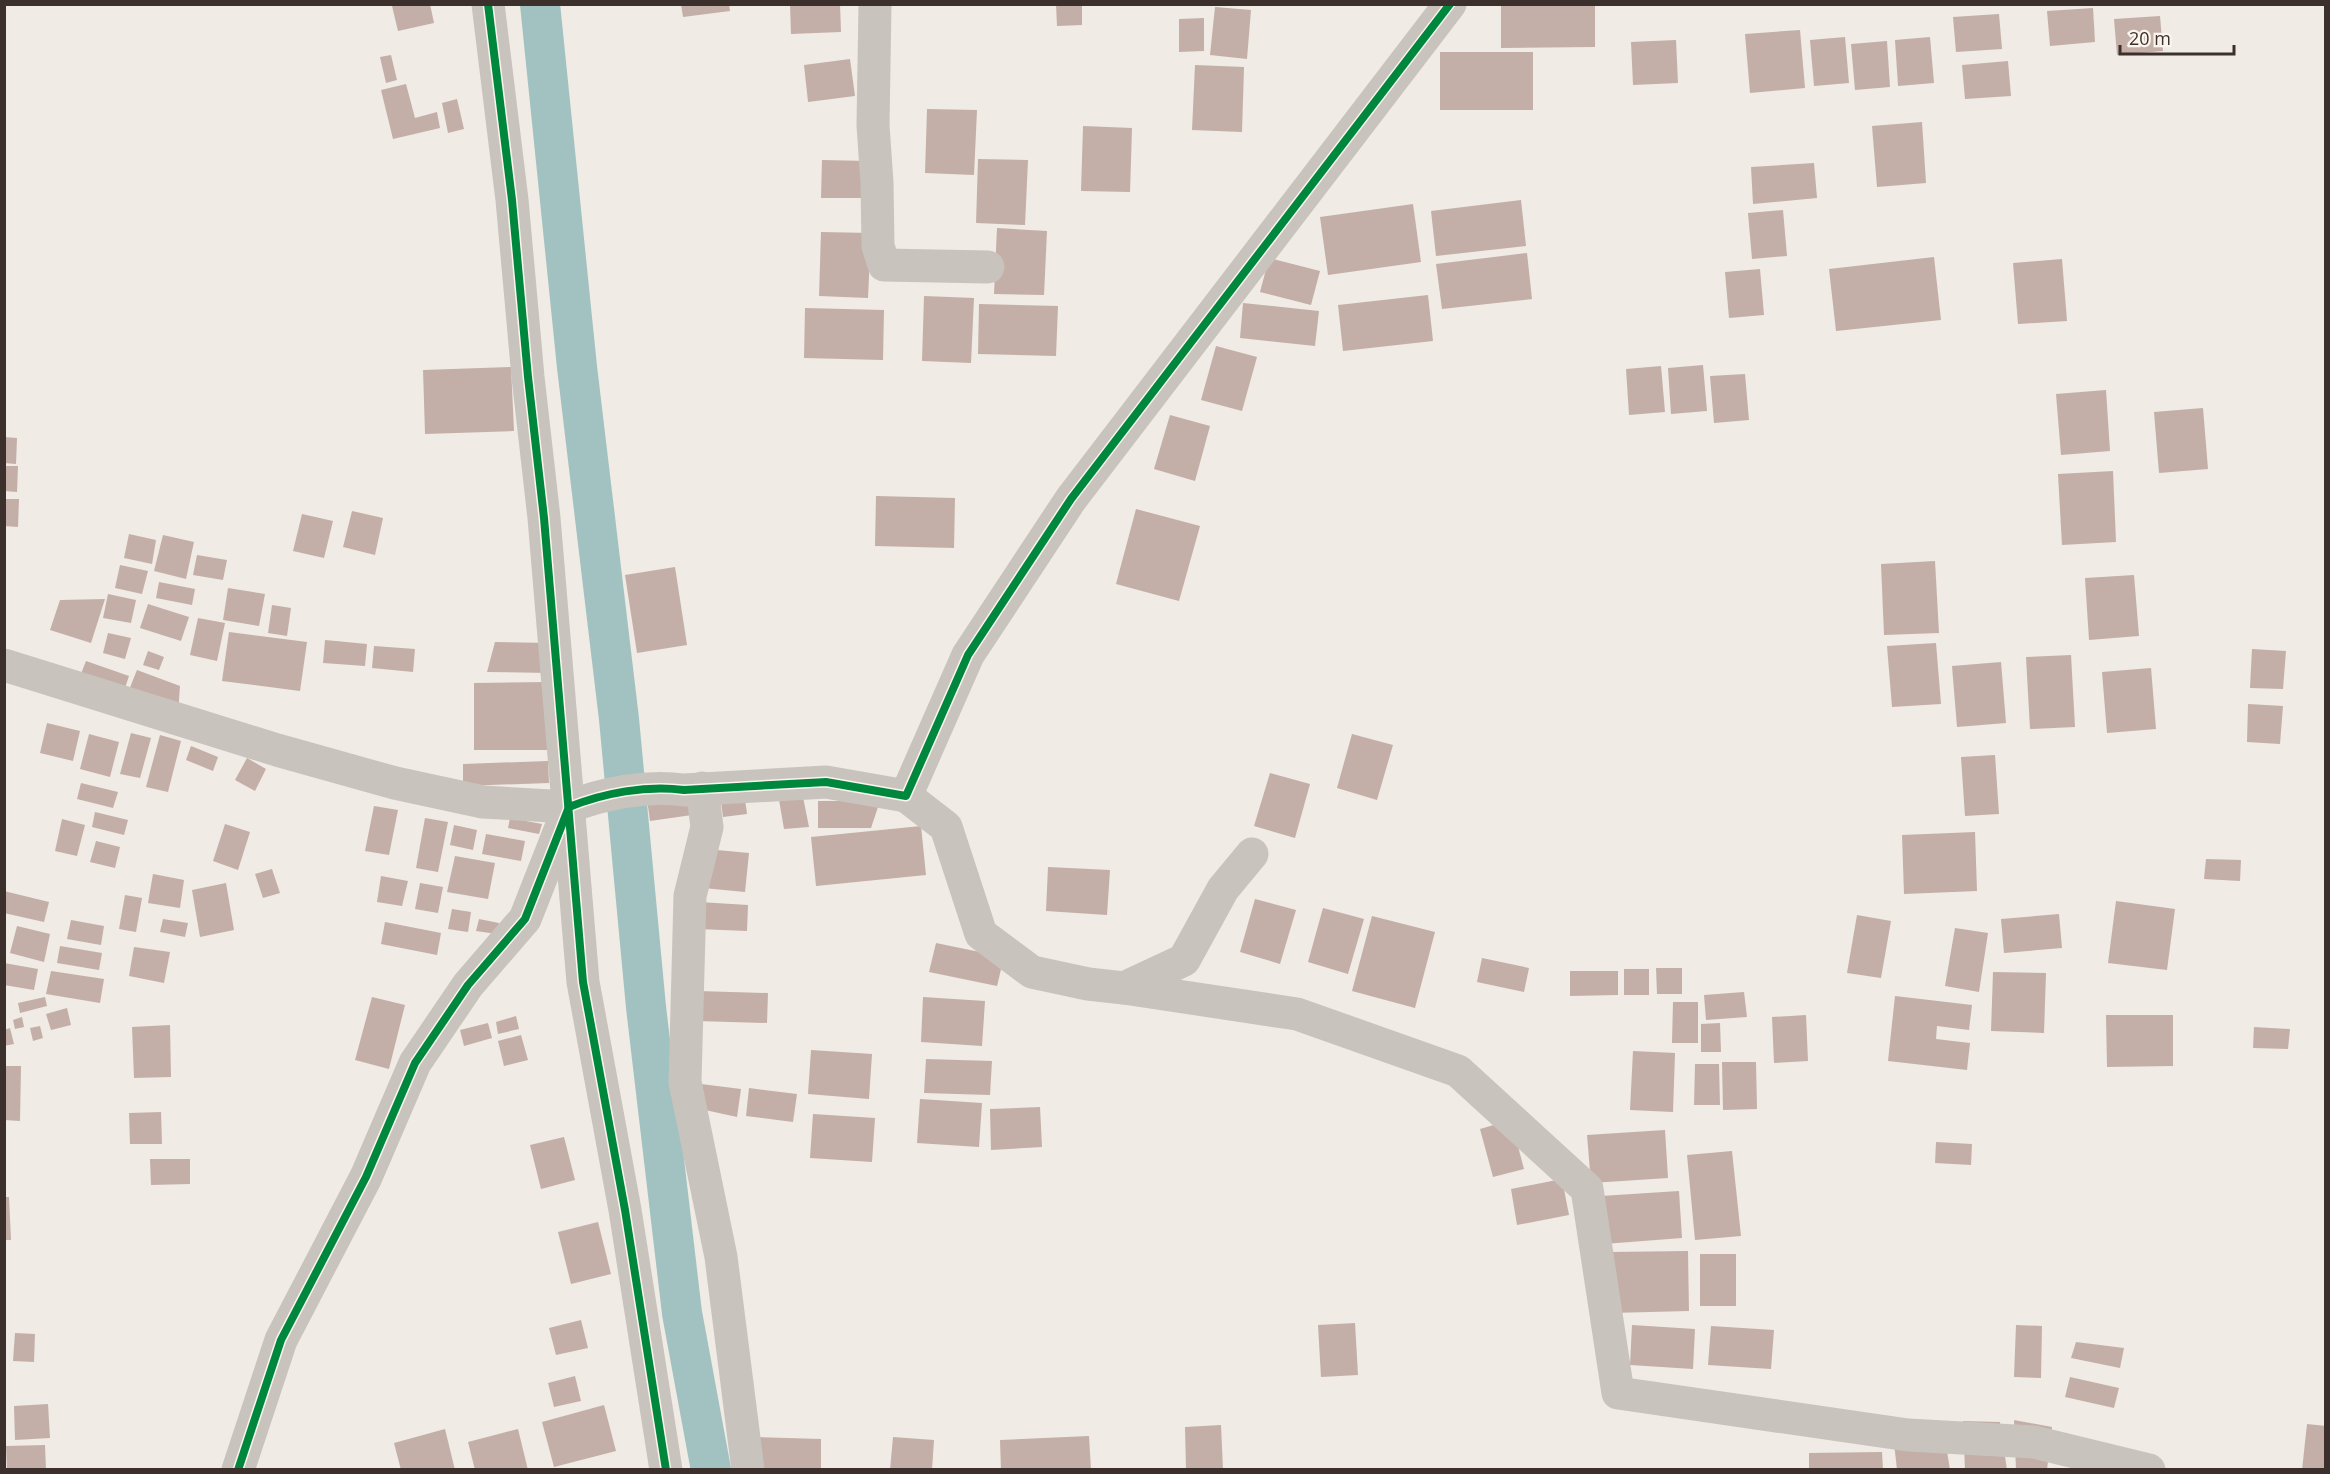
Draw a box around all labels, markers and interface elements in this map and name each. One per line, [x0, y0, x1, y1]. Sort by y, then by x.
scale bar [2120, 18, 2234, 56]
text: 20 m [2129, 26, 2171, 50]

